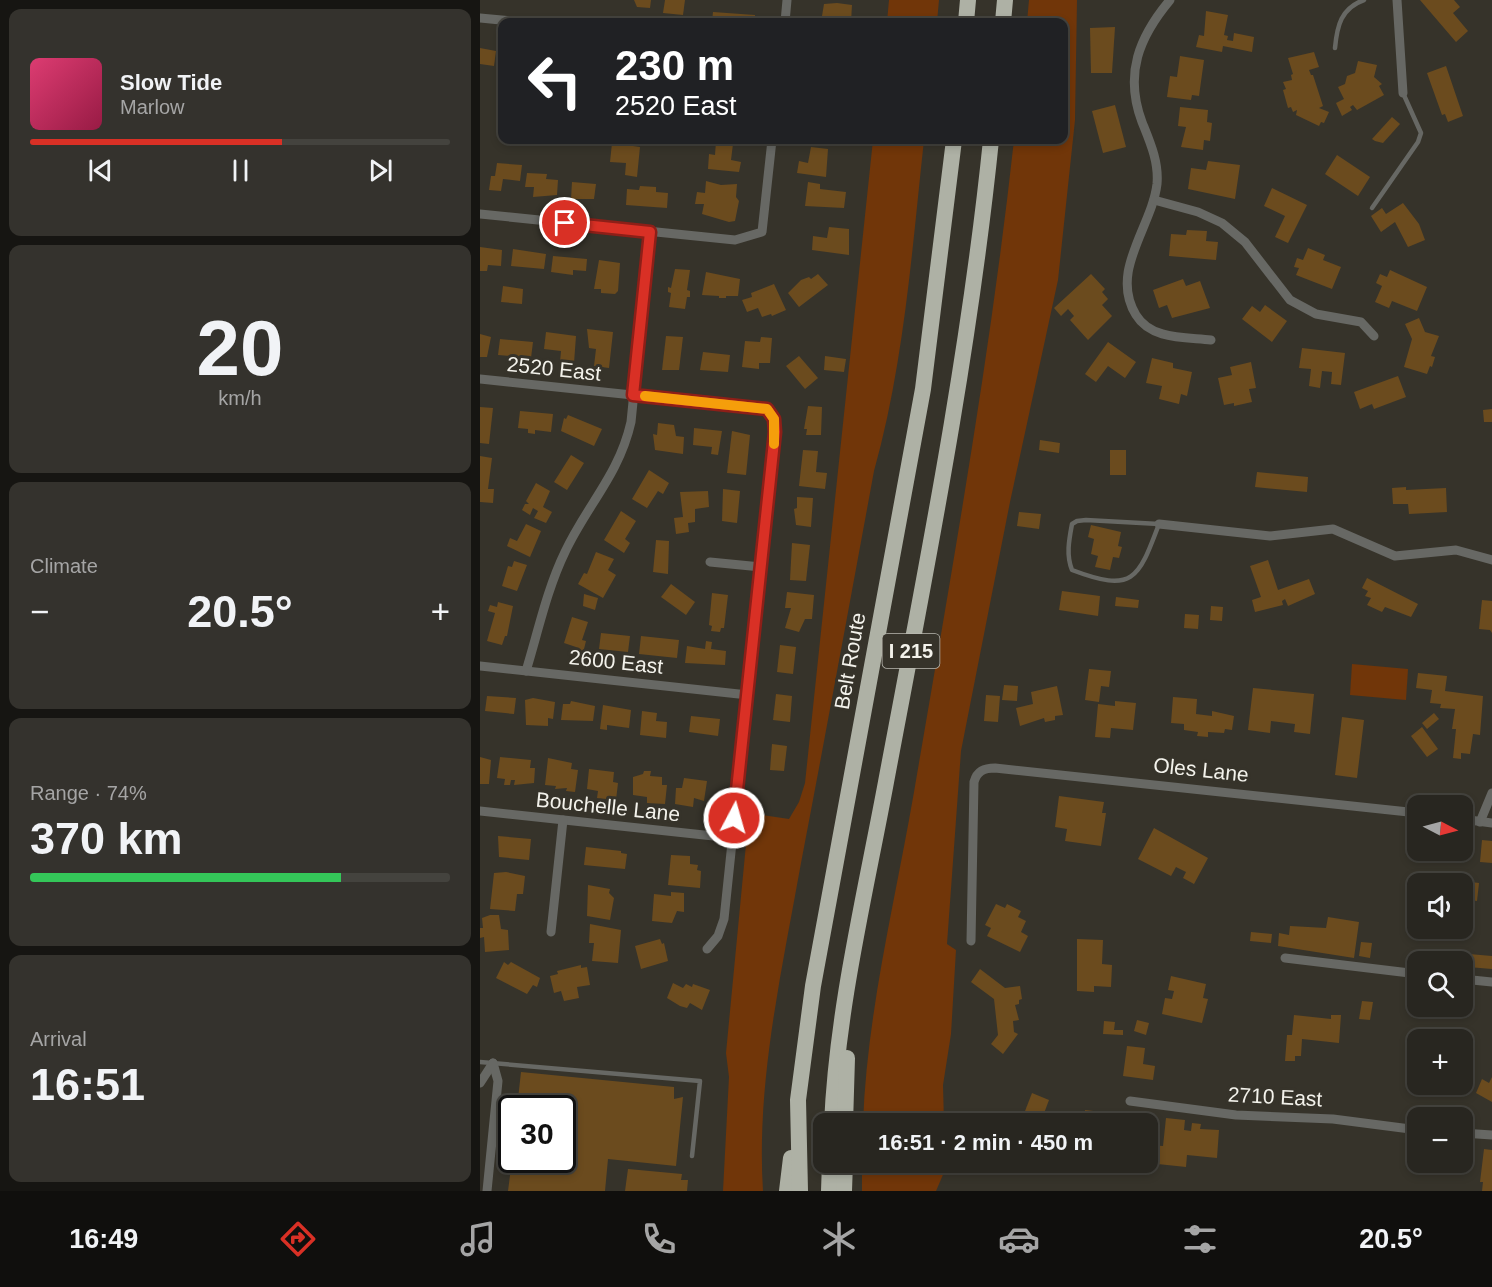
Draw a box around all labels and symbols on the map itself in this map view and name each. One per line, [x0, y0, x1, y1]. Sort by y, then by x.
pin [539, 197, 590, 248]
street label: 2520 East [506, 352, 602, 385]
street label: Belt Route [830, 611, 869, 711]
road number: I 215 [882, 634, 940, 668]
street label: 2600 East [568, 645, 664, 678]
street label: Oles Lane [1152, 753, 1250, 786]
position arrow [702, 786, 766, 850]
street label: Bouchelle Lane [535, 787, 681, 826]
north arrow [1407, 795, 1473, 861]
street label: 2710 East [1227, 1083, 1323, 1110]
speed limit sign: 30 [498, 1095, 576, 1173]

